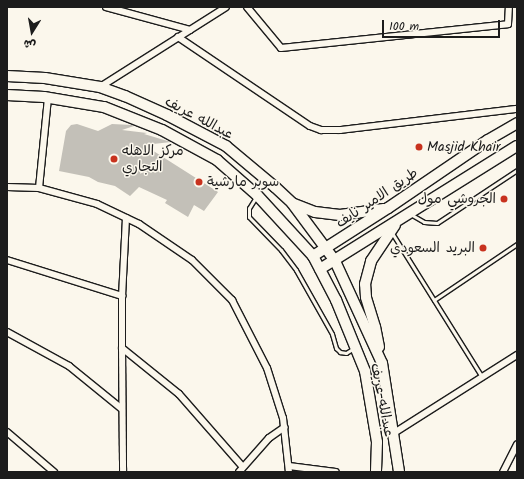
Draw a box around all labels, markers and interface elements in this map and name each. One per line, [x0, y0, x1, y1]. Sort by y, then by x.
north arrow [12, 12, 52, 52]
scale bar [384, 12, 502, 38]
text: 100 m [389, 17, 419, 36]
text: ش [22, 34, 37, 54]
street label: عبدالله عريف [162, 93, 236, 143]
place label: Masjid Khair [427, 139, 500, 155]
marker: Masjid Khair [414, 142, 424, 152]
place label: مركز الاهله التجاري [122, 143, 184, 176]
marker: مركز الاهله التجاري [109, 154, 119, 164]
street label: طريق الامير نايف [333, 164, 421, 232]
place label: سوبر مارشية [207, 174, 279, 190]
marker: سوبر مارشية [194, 177, 204, 187]
place label: الجروشي مول [418, 191, 496, 207]
marker: الجروشي مول [499, 194, 509, 204]
place label: البريد السعودي [390, 240, 475, 256]
marker: البريد السعودي [478, 243, 488, 253]
street label: عبدالله عريف [367, 362, 397, 438]

